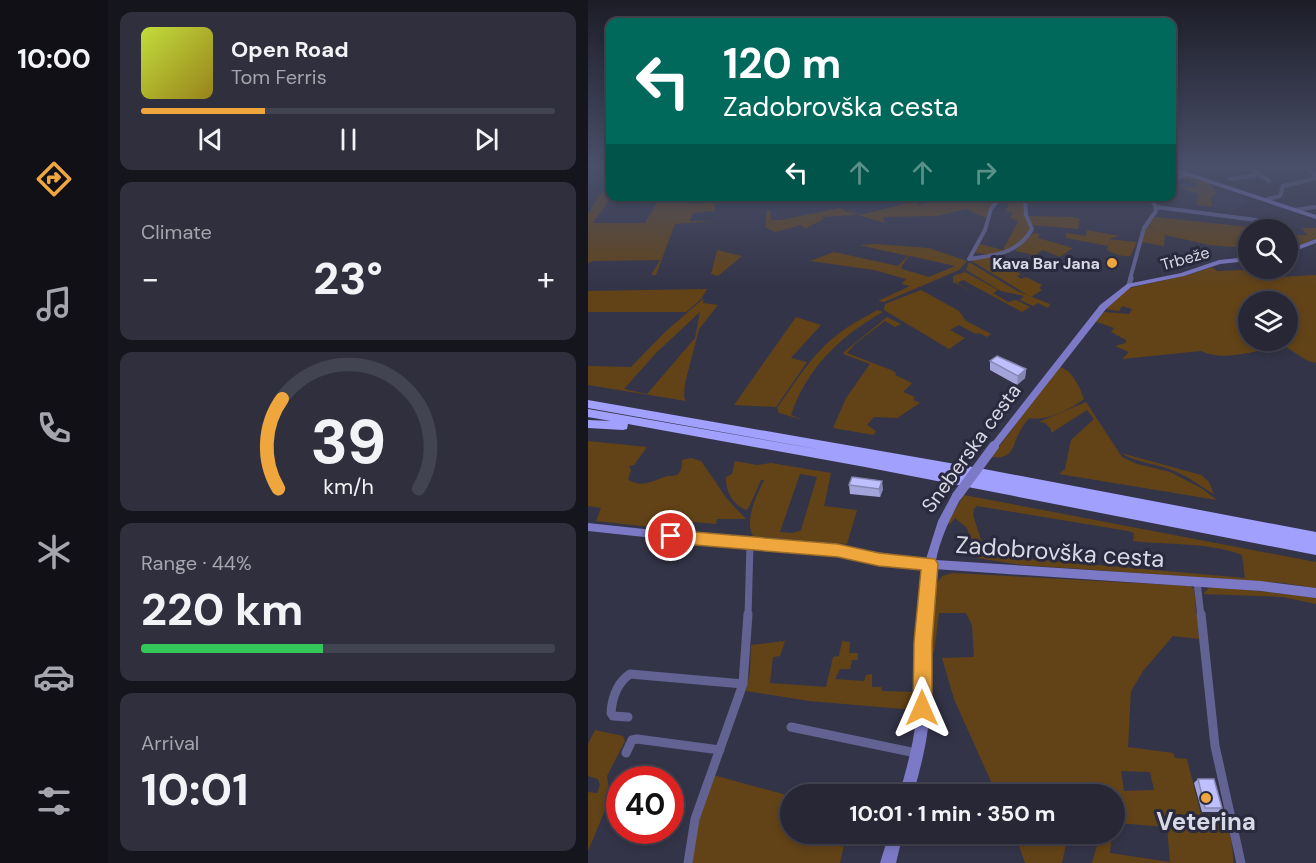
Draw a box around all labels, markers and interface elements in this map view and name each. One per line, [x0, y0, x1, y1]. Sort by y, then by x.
text: Open Road [231, 35, 349, 64]
text: 120 m [723, 36, 841, 91]
text: 10:00 [17, 41, 91, 76]
icon: left [624, 42, 702, 120]
text: Tom Ferris [231, 64, 327, 90]
text: Zadobrovška cesta [723, 89, 958, 124]
icon: previous [194, 123, 227, 156]
icon: pause [332, 123, 365, 156]
icon: next [470, 123, 503, 156]
icon: left [780, 156, 813, 189]
icon: ahead [843, 156, 876, 189]
icon: ahead [906, 156, 939, 189]
icon: right [969, 156, 1002, 189]
icon: directions [33, 158, 75, 200]
text: Climate [141, 219, 212, 245]
map controls [1238, 219, 1298, 351]
button: search [1238, 219, 1298, 279]
street label: Trbeže [1158, 242, 1212, 275]
text: 23° [313, 249, 383, 308]
place label: Kava Bar Jana [992, 253, 1100, 274]
marker: Kava Bar Jana [1105, 256, 1119, 270]
text: − [141, 257, 159, 300]
text: + [537, 257, 555, 300]
icon: music [33, 283, 75, 325]
button: layers [1238, 291, 1298, 351]
street label: Sneberska cesta [915, 378, 1027, 518]
text: 39 [310, 401, 386, 482]
icon: phone [33, 407, 75, 449]
text: km/h [323, 473, 373, 501]
pin [645, 510, 696, 561]
icon: arrive [654, 519, 687, 552]
street label: Zadobrovška cesta [955, 529, 1165, 574]
icon: climate [33, 531, 75, 573]
text: Range · 44% [141, 550, 252, 576]
text: 220 km [141, 580, 303, 639]
icon: car [33, 656, 75, 698]
position arrow [890, 676, 954, 740]
text: Arrival [141, 730, 199, 756]
text: 10:01 [141, 760, 249, 819]
speed limit sign: 40 [606, 766, 684, 844]
icon: filters [33, 780, 75, 822]
marker: Veterina [1199, 791, 1213, 805]
text: 10:01 · 1 min · 350 m [849, 799, 1056, 828]
place label: Veterina [1156, 806, 1256, 837]

